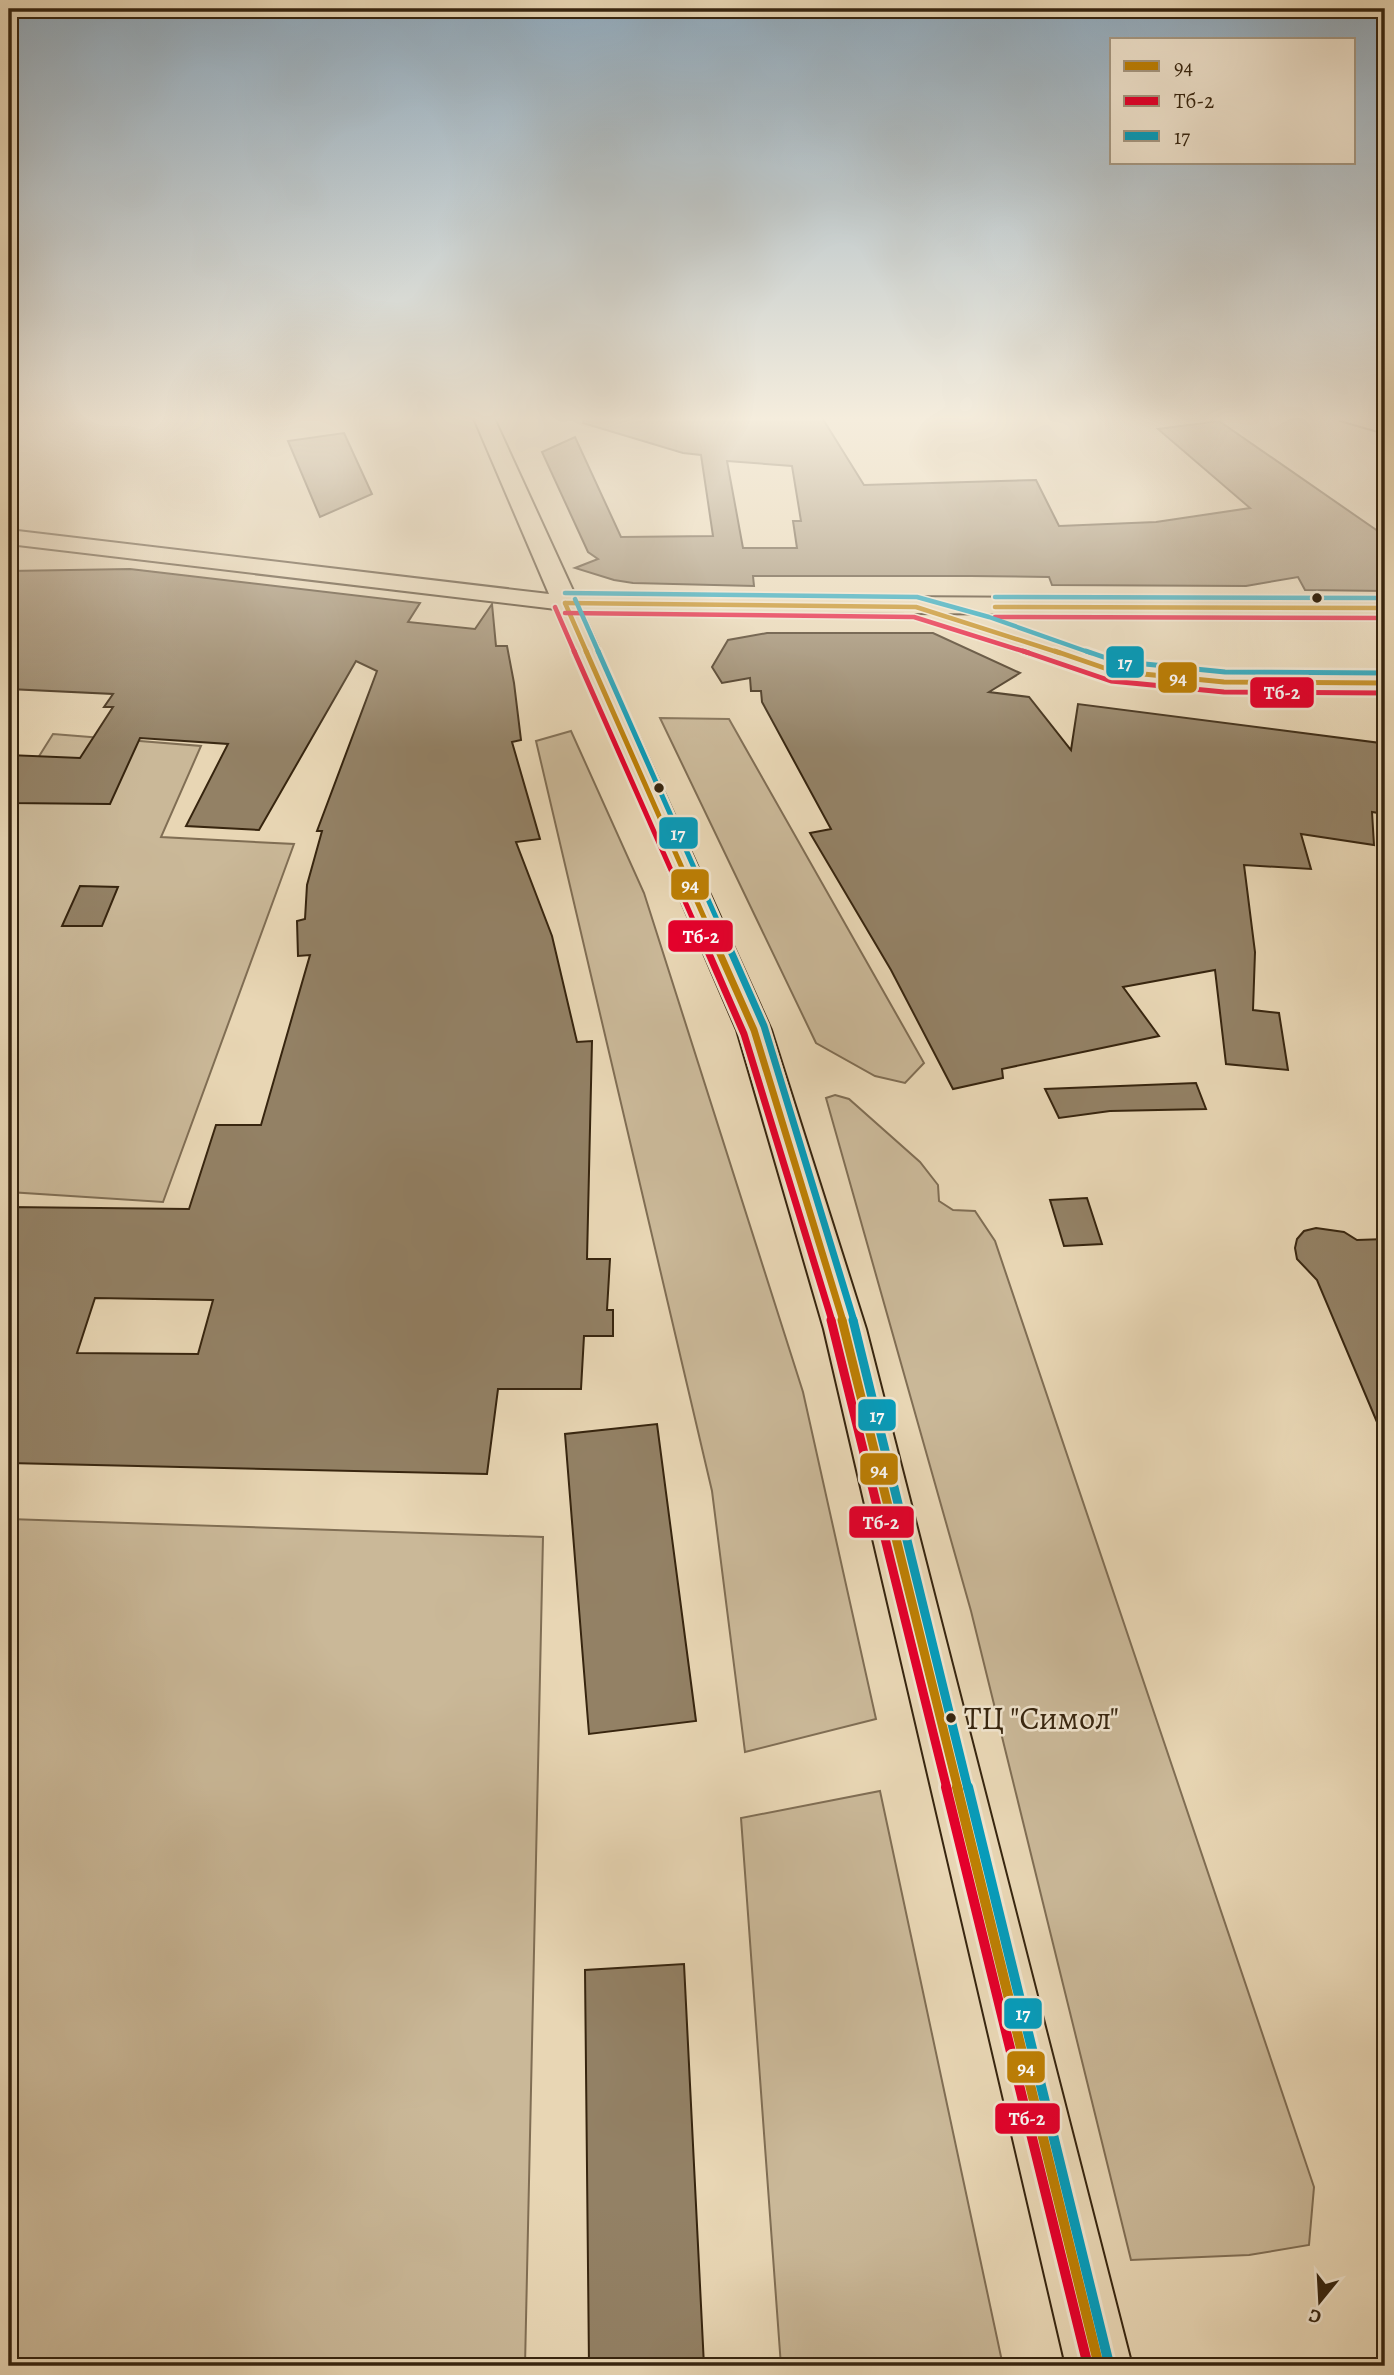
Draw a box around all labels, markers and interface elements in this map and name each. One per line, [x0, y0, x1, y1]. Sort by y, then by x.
legend [1110, 38, 1356, 164]
text: 94 [1174, 53, 1193, 81]
text: Тб-2 [1174, 87, 1214, 115]
text: 17 [1174, 123, 1190, 151]
unlabelled marker [1310, 591, 1324, 605]
line badge: 17 [1105, 645, 1145, 679]
text: 17 [1118, 650, 1133, 676]
line badge: 94 [1157, 661, 1198, 694]
text: 94 [1169, 665, 1187, 691]
line badge: Тб-2 [1249, 676, 1315, 709]
text: Тб-2 [1264, 680, 1300, 706]
unlabelled marker [652, 781, 666, 795]
line badge: 17 [658, 816, 699, 850]
text: 17 [671, 821, 686, 847]
line badge: 94 [670, 868, 710, 901]
text: 94 [681, 872, 699, 898]
line badge: Тб-2 [667, 919, 734, 953]
text: Тб-2 [683, 924, 719, 950]
line badge: 17 [857, 1398, 897, 1432]
text: 17 [870, 1403, 885, 1429]
line badge: 94 [859, 1452, 899, 1486]
text: 94 [870, 1457, 888, 1483]
line badge: Тб-2 [848, 1505, 915, 1539]
text: Тб-2 [863, 1510, 899, 1536]
place label: ТЦ "Симол" [964, 1696, 1119, 1740]
marker: ТЦ "Симол" [944, 1711, 958, 1725]
line badge: 17 [1003, 1997, 1043, 2030]
text: 17 [1016, 2001, 1031, 2027]
line badge: 94 [1006, 2050, 1046, 2084]
text: 94 [1017, 2055, 1035, 2081]
line badge: Тб-2 [994, 2102, 1061, 2135]
text: Тб-2 [1009, 2106, 1045, 2132]
north arrow [1286, 2266, 1356, 2336]
text: С [1305, 2302, 1325, 2330]

